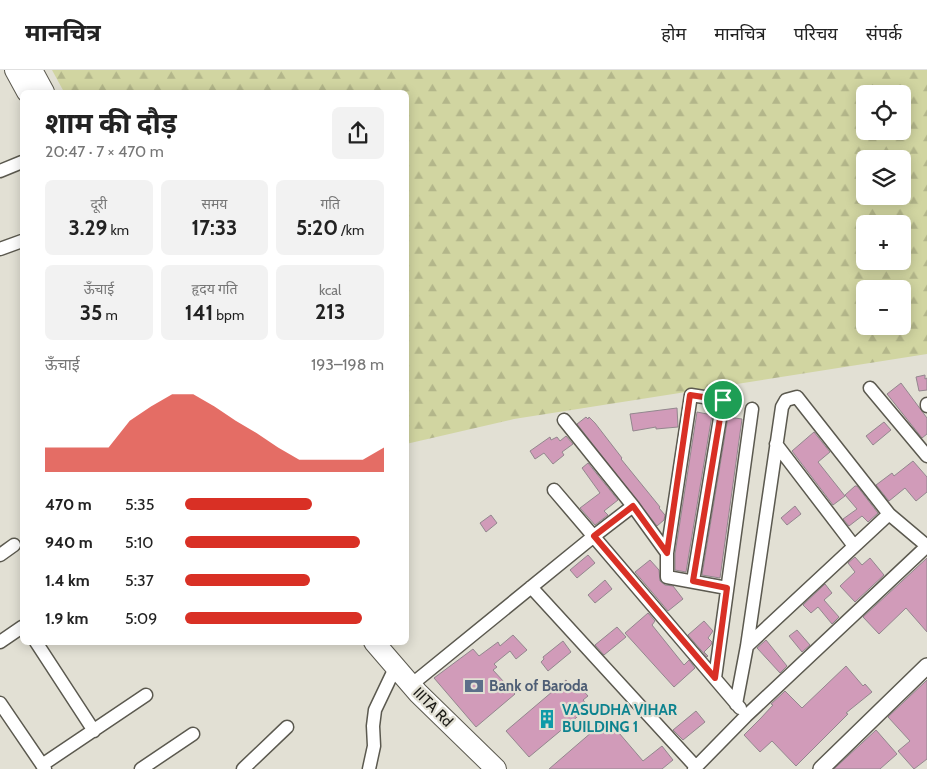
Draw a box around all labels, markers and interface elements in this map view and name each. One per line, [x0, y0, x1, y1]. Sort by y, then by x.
text: मानचित्र [25, 18, 101, 47]
text: होम [661, 23, 686, 45]
text: मानचित्र [714, 23, 766, 45]
text: परिचय [794, 23, 838, 45]
text: संपर्क [866, 23, 902, 45]
map controls [856, 85, 911, 335]
button: locate [856, 85, 911, 140]
text: शाम की दौड़ [45, 106, 177, 140]
button: share [332, 107, 384, 159]
text: 20:47 · 7 × 470 m [45, 142, 164, 161]
button: layers [856, 150, 911, 205]
text: दूरी [90, 195, 107, 213]
text: समय [202, 195, 227, 213]
text: गति [320, 195, 340, 213]
text: 3.29 [69, 215, 107, 240]
text: 17:33 [192, 215, 237, 240]
text: 5:20 [296, 215, 338, 240]
button: + [856, 215, 911, 270]
text: km [107, 221, 129, 239]
text: /km [338, 221, 364, 239]
text: ऊँचाई [84, 280, 114, 298]
text: हृदय गति [192, 280, 237, 298]
button: − [856, 280, 911, 335]
text: kcal [319, 281, 341, 299]
text: 213 [315, 299, 345, 324]
text: 35 [80, 300, 102, 325]
text: 141 [185, 300, 213, 325]
text: m [102, 306, 118, 324]
text: bpm [213, 306, 244, 324]
text: ऊँचाई [45, 355, 80, 374]
text: 193–198 m [311, 355, 384, 374]
pin [702, 379, 744, 421]
icon: arrive [709, 386, 737, 414]
text: 470 m [45, 495, 92, 514]
text: 5:35 [125, 495, 154, 514]
text: 940 m [45, 533, 93, 552]
text: 5:10 [125, 533, 153, 552]
text: 1.4 km [45, 571, 90, 590]
text: 5:37 [125, 571, 154, 590]
text: 1.9 km [45, 609, 88, 628]
text: 5:09 [125, 609, 157, 628]
bank icon: Bank of Baroda [463, 675, 485, 697]
place label: Bank of Baroda [489, 677, 589, 695]
street label: IIITA Rd [410, 684, 456, 730]
place label: VASUDHA VIHAR BUILDING 1 [562, 701, 678, 736]
building icon: VASUDHA VIHAR BUILDING 1 [536, 708, 558, 730]

